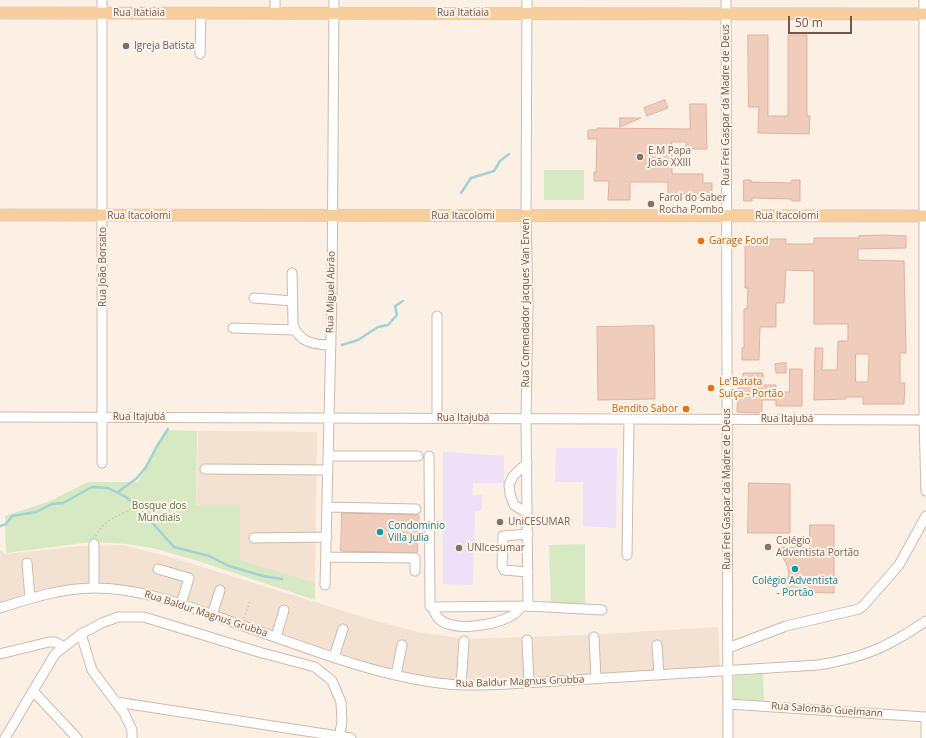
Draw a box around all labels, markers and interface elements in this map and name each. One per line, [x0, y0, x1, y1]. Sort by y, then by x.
street label: Rua Itatiaia [113, 7, 165, 19]
street label: Rua Itatiaia [437, 7, 489, 19]
scale bar [790, 8, 854, 34]
text: 50 m [795, 14, 823, 31]
street label: Rua Frei Gaspar da Madre de Deus [720, 24, 732, 186]
place label: Igreja Batista [134, 40, 195, 52]
marker: Igreja Batista [121, 41, 131, 51]
place label: E.M Papa João XXIII [648, 145, 691, 168]
marker: E.M Papa João XXIII [635, 152, 645, 162]
place label: Farol do Saber Rocha Pombo [659, 192, 727, 216]
marker: Farol do Saber Rocha Pombo [646, 199, 656, 209]
street label: Rua Itacolomi [107, 210, 171, 222]
street label: Rua Itacolomi [431, 210, 495, 222]
street label: Rua Itacolomi [755, 210, 819, 222]
street label: Rua Comendador Jacques Van Erven [520, 218, 532, 388]
street label: Rua João Borsato [97, 227, 109, 307]
place label: Garage Food [709, 235, 768, 247]
marker: Garage Food [696, 236, 706, 246]
street label: Rua Miguel Abrão [324, 251, 338, 333]
place label: Le'Batata Suíça - Portão [719, 376, 783, 400]
marker: Le'Batata Suíça - Portão [706, 383, 716, 393]
place label: Bendito Sabor [612, 403, 678, 415]
marker: Bendito Sabor [681, 404, 691, 414]
street label: Rua Frei Gaspar da Madre de Deus [721, 408, 733, 570]
street label: Rua Itajubá [113, 411, 165, 423]
street label: Rua Itajubá [437, 412, 489, 424]
street label: Rua Itajubá [761, 413, 813, 425]
park label: Bosque dos Mundiais [132, 500, 186, 524]
place label: UniCESUMAR [508, 516, 570, 528]
marker: UniCESUMAR [495, 517, 505, 527]
place label: Condominio Villa Julia [388, 520, 445, 544]
marker: Condominio Villa Julia [375, 527, 385, 537]
place label: Colégio Adventista Portão [776, 535, 859, 558]
place label: UNIcesumar [467, 542, 525, 554]
marker: Colégio Adventista Portão [763, 542, 773, 552]
marker: UNIcesumar [454, 543, 464, 553]
marker: Colégio Adventista - Portão [790, 564, 800, 574]
place label: Colégio Adventista - Portão [752, 575, 838, 598]
street label: Rua Baldur Magnus Grubba [143, 588, 269, 640]
street label: Rua Baldur Magnus Grubba [455, 674, 585, 690]
street label: Rua Salomão Guelmann [771, 700, 883, 720]

